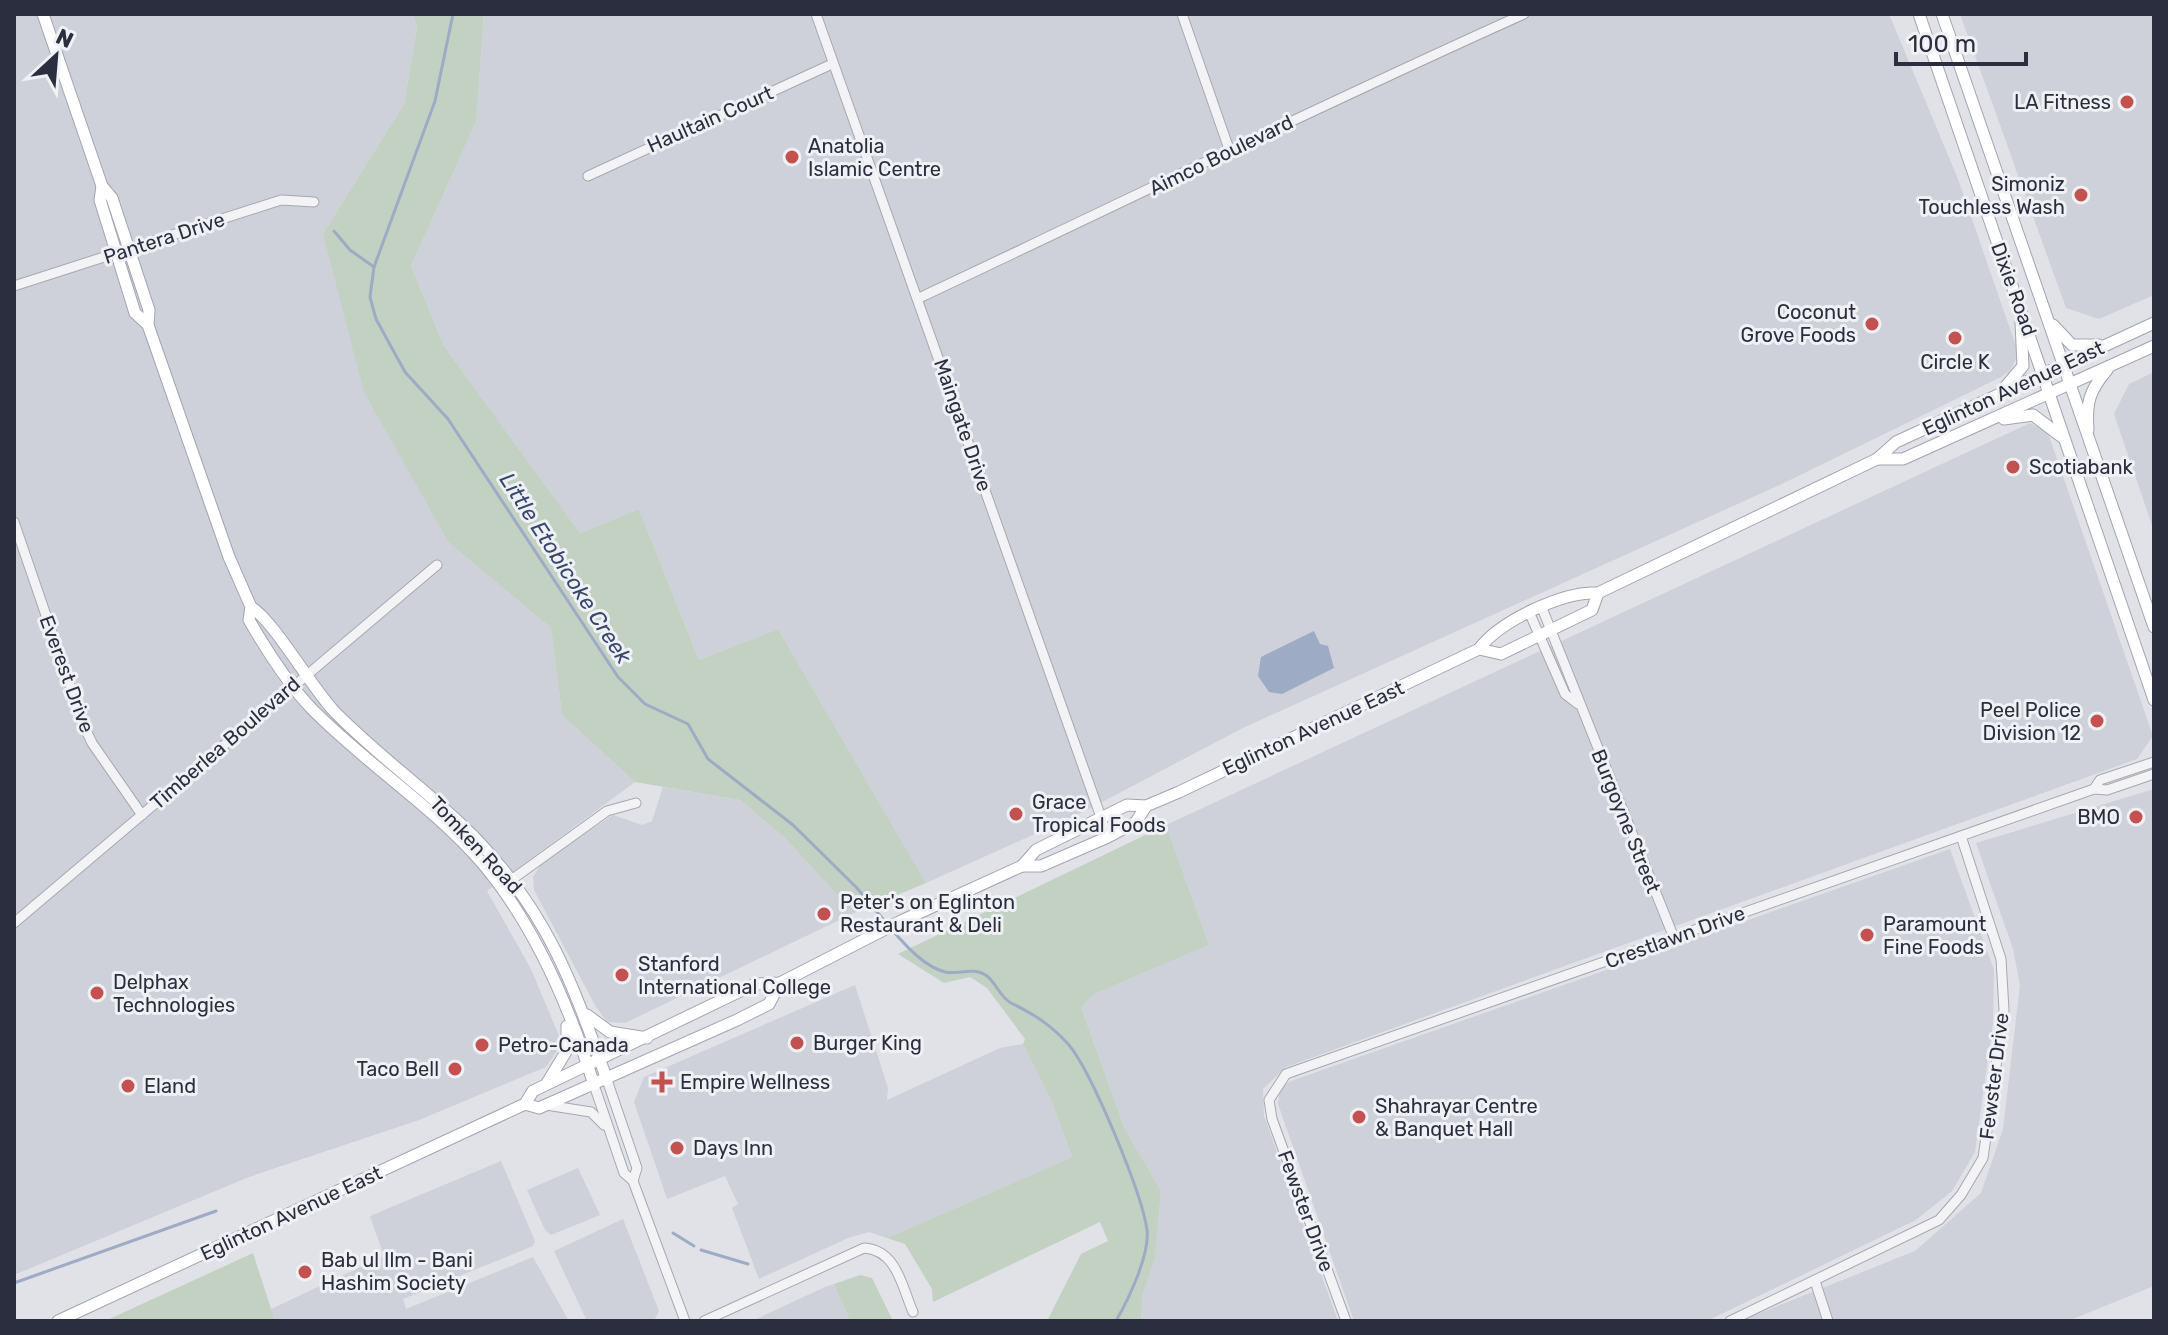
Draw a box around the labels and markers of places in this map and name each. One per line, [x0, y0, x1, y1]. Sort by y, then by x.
place label: LA Fitness [2014, 90, 2111, 114]
marker: LA Fitness [2118, 93, 2136, 111]
place label: Anatolia Islamic Centre [808, 134, 941, 181]
marker: Anatolia Islamic Centre [783, 148, 801, 166]
place label: Simoniz Touchless Wash [1919, 172, 2065, 219]
marker: Simoniz Touchless Wash [2072, 186, 2090, 204]
place label: Coconut Grove Foods [1741, 300, 1856, 347]
marker: Coconut Grove Foods [1863, 315, 1881, 333]
marker: Circle K [1946, 329, 1964, 347]
place label: Circle K [1920, 350, 1990, 374]
place label: Scotiabank [2029, 455, 2134, 479]
marker: Scotiabank [2004, 458, 2022, 476]
place label: Peel Police Division 12 [1980, 698, 2081, 745]
marker: Peel Police Division 12 [2088, 712, 2106, 730]
place label: Grace Tropical Foods [1032, 790, 1166, 837]
marker: Grace Tropical Foods [1007, 805, 1025, 823]
place label: BMO [2077, 805, 2120, 829]
marker: BMO [2127, 808, 2145, 826]
place label: Peter's on Eglinton Restaurant & Deli [840, 890, 1015, 937]
marker: Peter's on Eglinton Restaurant & Deli [815, 905, 833, 923]
place label: Paramount Fine Foods [1883, 912, 1986, 959]
marker: Paramount Fine Foods [1858, 926, 1876, 944]
place label: Stanford International College [638, 952, 831, 999]
marker: Stanford International College [613, 966, 631, 984]
place label: Delphax Technologies [113, 970, 235, 1017]
marker: Delphax Technologies [88, 984, 106, 1002]
place label: Burger King [813, 1031, 922, 1055]
place label: Petro-Canada [498, 1033, 629, 1057]
marker: Burger King [788, 1034, 806, 1052]
marker: Petro-Canada [473, 1036, 491, 1054]
place label: Taco Bell [357, 1057, 439, 1081]
marker: Taco Bell [446, 1060, 464, 1078]
place label: Empire Wellness [680, 1070, 830, 1094]
marker: Empire Wellness [651, 1071, 673, 1093]
place label: Eland [144, 1074, 196, 1098]
marker: Eland [119, 1077, 137, 1095]
place label: Shahrayar Centre & Banquet Hall [1375, 1094, 1538, 1141]
marker: Shahrayar Centre & Banquet Hall [1350, 1108, 1368, 1126]
place label: Days Inn [693, 1136, 773, 1160]
marker: Days Inn [668, 1139, 686, 1157]
place label: Bab ul Ilm - Bani Hashim Society [321, 1248, 473, 1295]
marker: Bab ul Ilm - Bani Hashim Society [296, 1263, 314, 1281]

